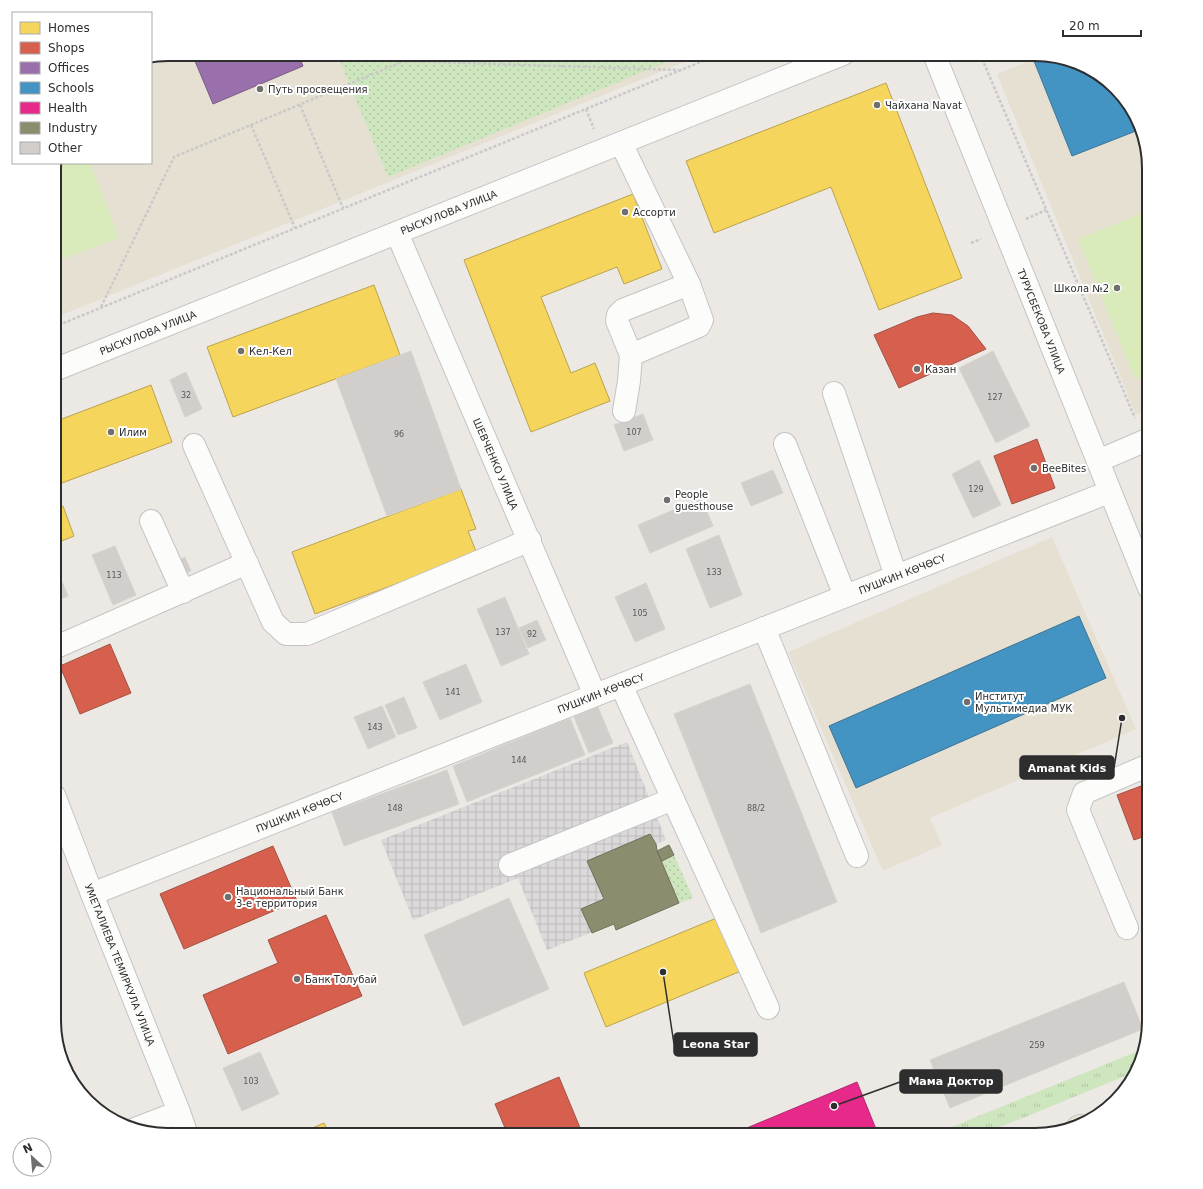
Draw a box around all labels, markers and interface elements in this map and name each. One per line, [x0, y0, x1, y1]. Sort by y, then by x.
legend [12, 12, 152, 164]
scale bar [1063, 12, 1141, 38]
text: 20 m [1069, 19, 1100, 33]
text: Homes [48, 21, 90, 35]
text: Shops [48, 41, 84, 55]
text: Offices [48, 61, 89, 75]
text: Schools [48, 81, 94, 95]
marker: Путь просвещения [255, 84, 265, 94]
place label: Путь просвещения [268, 84, 368, 95]
marker: Чайхана Navat [872, 100, 882, 110]
place label: Чайхана Navat [885, 100, 962, 111]
text: Health [48, 101, 87, 115]
text: Industry [48, 121, 97, 135]
text: Other [48, 141, 82, 155]
street label: РЫСКУЛОВА УЛИЦА [399, 188, 499, 236]
marker: Ассорти [620, 207, 630, 217]
place label: Ассорти [633, 207, 676, 218]
street label: ТУРУСБЕКОВА УЛИЦА [1015, 266, 1068, 375]
place label: Школа №2 [1054, 283, 1109, 294]
marker: Школа №2 [1112, 283, 1122, 293]
street label: РЫСКУЛОВА УЛИЦА [98, 308, 198, 357]
marker: Кел-Кел [236, 346, 246, 356]
place label: Кел-Кел [249, 346, 292, 357]
marker: Казан [912, 364, 922, 374]
place label: Казан [925, 364, 956, 375]
house number: 32 [181, 391, 191, 400]
house number: 127 [987, 393, 1003, 402]
street label: ШЕВЧЕНКО УЛИЦА [471, 416, 520, 511]
marker: Илим [106, 427, 116, 437]
place label: Илим [119, 427, 147, 438]
house number: 107 [626, 428, 642, 437]
house number: 96 [394, 430, 404, 439]
marker: BeeBites [1029, 463, 1039, 473]
place label: BeeBites [1042, 463, 1086, 474]
house number: 129 [968, 485, 984, 494]
place label: People guesthouse [675, 489, 733, 512]
marker: People guesthouse [662, 495, 672, 505]
street label: ПУШКИН КӨЧӨСҮ [857, 551, 948, 596]
house number: 133 [706, 568, 722, 577]
house number: 113 [106, 571, 122, 580]
house number: 105 [632, 609, 648, 618]
house number: 137 [495, 628, 511, 637]
house number: 92 [527, 630, 537, 639]
street label: ПУШКИН КӨЧӨСҮ [556, 670, 647, 715]
house number: 141 [445, 688, 461, 697]
place label: Институт Мультимедиа МУК [975, 691, 1072, 714]
marker: Институт Мультимедиа МУК [962, 697, 972, 707]
house number: 143 [367, 723, 383, 732]
house number: 144 [511, 756, 527, 765]
callout: Amanat Kids [1020, 756, 1114, 779]
text: Amanat Kids [1028, 762, 1107, 775]
street label: ПУШКИН КӨЧӨСҮ [254, 790, 345, 834]
house number: 148 [387, 804, 403, 813]
house number: 88/2 [747, 804, 765, 813]
street label: УМЕТАЛИЕВА ТЕМИРКУЛА УЛИЦА [83, 882, 157, 1047]
place label: Национальный Банк 3-е территория [236, 886, 344, 909]
marker: Национальный Банк 3-е территория [223, 892, 233, 902]
marker: Банк Толубай [292, 974, 302, 984]
place label: Банк Толубай [305, 974, 377, 985]
callout: Leona Star [674, 1033, 757, 1056]
text: Leona Star [682, 1038, 750, 1051]
house number: 259 [1029, 1041, 1045, 1050]
callout: Мама Доктор [900, 1070, 1002, 1093]
text: Мама Доктор [908, 1075, 994, 1088]
house number: 103 [243, 1077, 259, 1086]
north arrow [12, 1137, 52, 1177]
text: N [21, 1141, 35, 1156]

